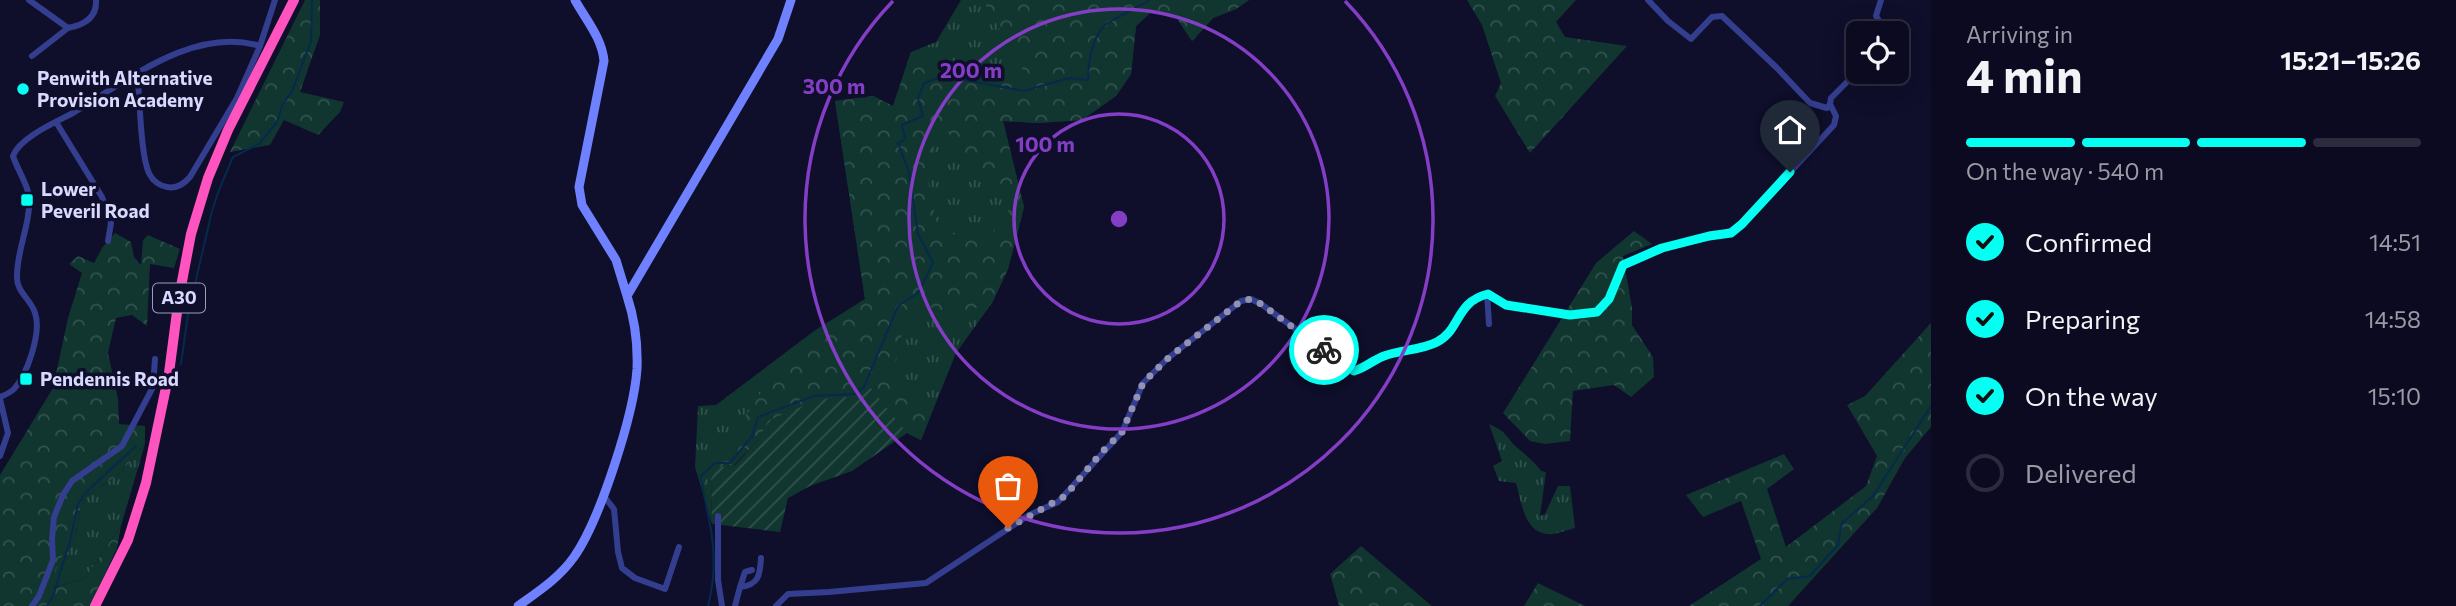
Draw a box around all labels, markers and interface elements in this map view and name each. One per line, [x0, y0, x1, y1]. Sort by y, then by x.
text: Arriving in [1966, 20, 2073, 48]
map controls [1846, 21, 1909, 84]
button: locate [1846, 21, 1909, 84]
text: 15:21–15:26 [2280, 44, 2421, 75]
text: 4 min [1966, 46, 2083, 102]
text: 200 m [940, 57, 1002, 82]
place label: Penwith Alternative Provision Academy [37, 66, 212, 111]
text: 300 m [803, 73, 865, 98]
marker: Penwith Alternative Provision Academy [15, 81, 31, 97]
pin [1760, 100, 1820, 172]
icon: home [1771, 111, 1809, 149]
text: 100 m [1015, 131, 1075, 156]
text: On the way · 540 m [1966, 157, 2164, 185]
place label: Lower Peveril Road [41, 177, 150, 222]
marker: Lower Peveril Road [19, 192, 35, 208]
centre of rings [1107, 207, 1131, 231]
icon: check [1966, 223, 2004, 261]
text: Confirmed [2025, 226, 2152, 257]
text: 14:51 [2369, 228, 2421, 256]
road number: A30 [153, 284, 205, 312]
icon: check [1966, 300, 2004, 338]
text: Preparing [2025, 303, 2140, 334]
text: 14:58 [2365, 305, 2421, 333]
courier [1289, 315, 1359, 385]
icon: bike [1305, 331, 1343, 369]
place label: Pendennis Road [40, 367, 179, 390]
marker: Pendennis Road [18, 371, 34, 387]
icon: check [1966, 377, 2004, 415]
text: On the way [2025, 380, 2158, 411]
text: 15:10 [2368, 382, 2421, 410]
pin [978, 456, 1038, 528]
text: Delivered [2025, 457, 2136, 488]
icon: bag [989, 467, 1027, 505]

